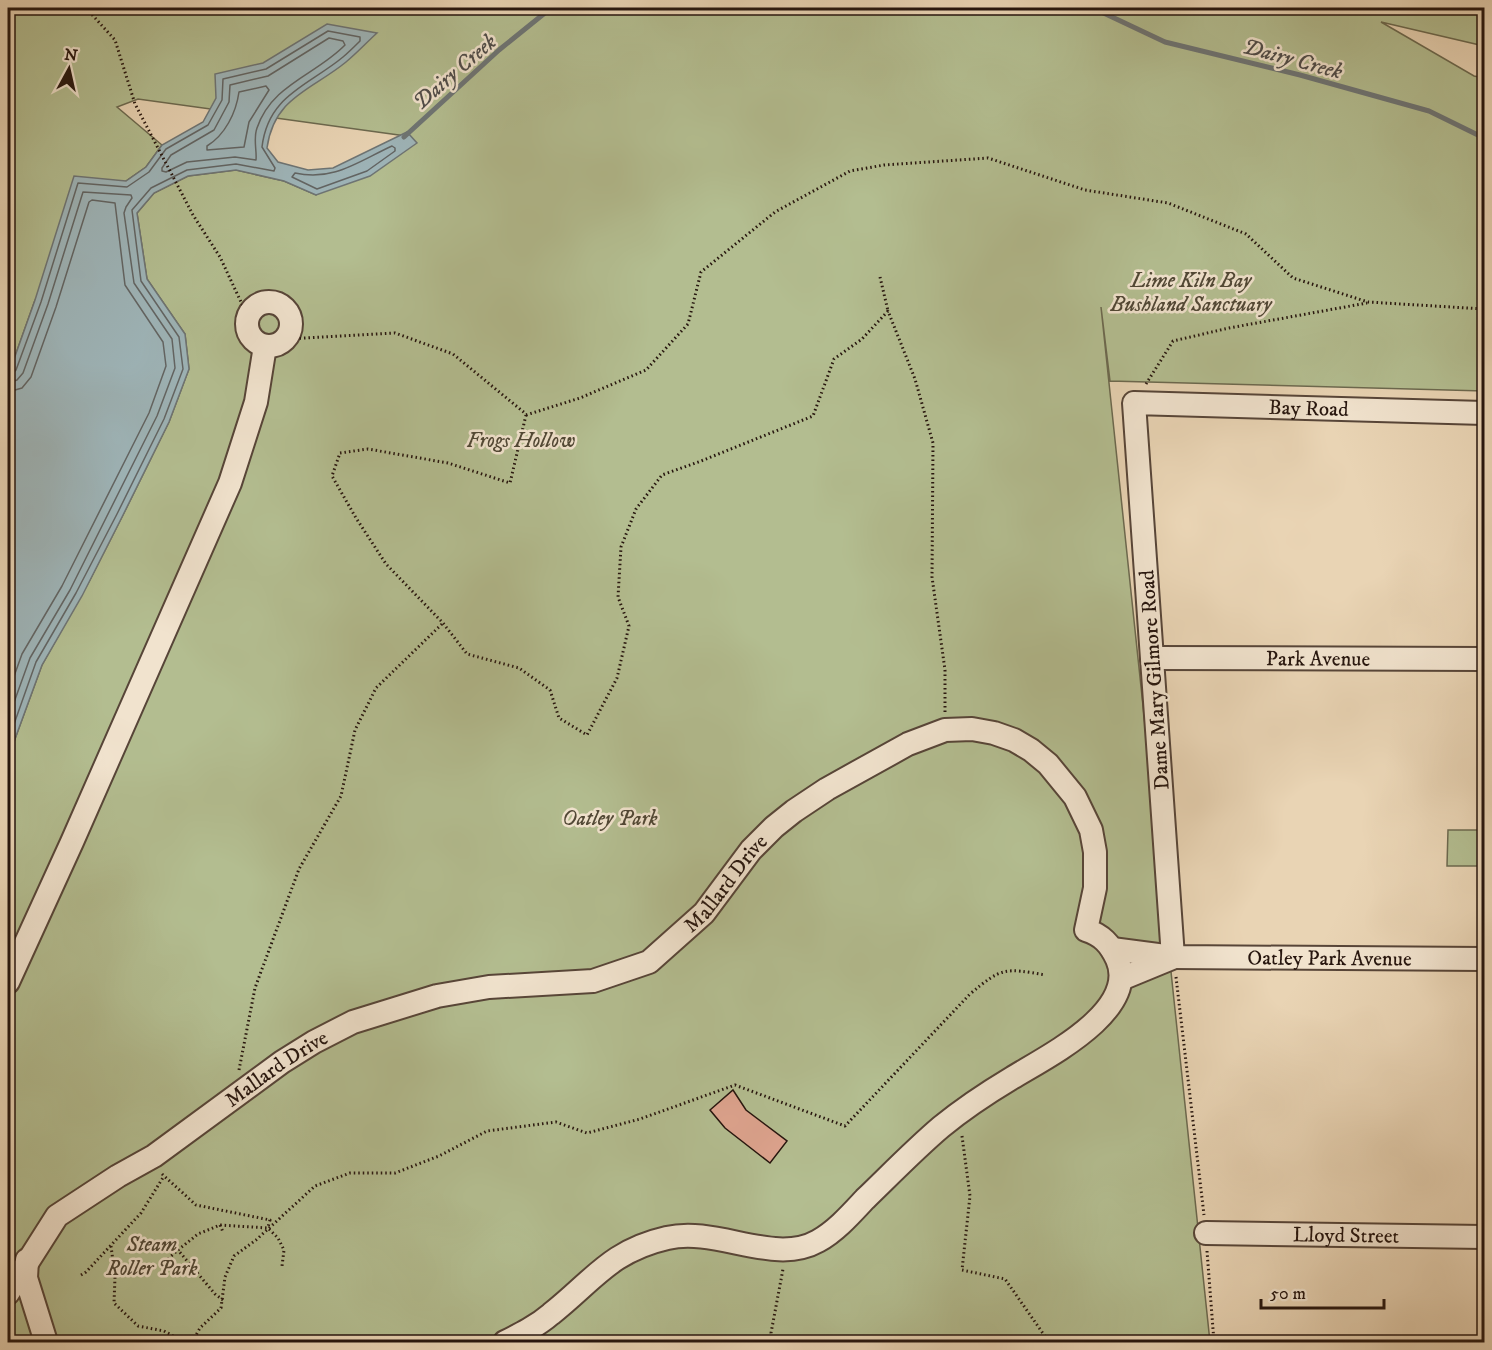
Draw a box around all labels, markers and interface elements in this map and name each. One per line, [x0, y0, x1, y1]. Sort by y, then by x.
water label: Dairy Creek [408, 28, 503, 116]
water label: Dairy Creek [1240, 33, 1346, 86]
north arrow [39, 39, 99, 99]
text: N [63, 44, 79, 66]
park label: Lime Kiln Bay Bushland Sanctuary [1110, 268, 1273, 318]
street label: Bay Road [1268, 395, 1349, 423]
park label: Frogs Hollow [467, 428, 575, 454]
street label: Dame Mary Gilmore Road [1134, 568, 1176, 791]
street label: Park Avenue [1266, 646, 1371, 673]
park label: Oatley Park [562, 806, 658, 832]
street label: Mallard Drive [679, 829, 774, 939]
street label: Oatley Park Avenue [1247, 945, 1412, 973]
street label: Mallard Drive [220, 1025, 333, 1113]
street label: Lloyd Street [1293, 1222, 1400, 1250]
park label: Steam Roller Park [105, 1232, 198, 1282]
scale bar [1261, 1272, 1384, 1310]
text: 50 m [1270, 1283, 1306, 1305]

